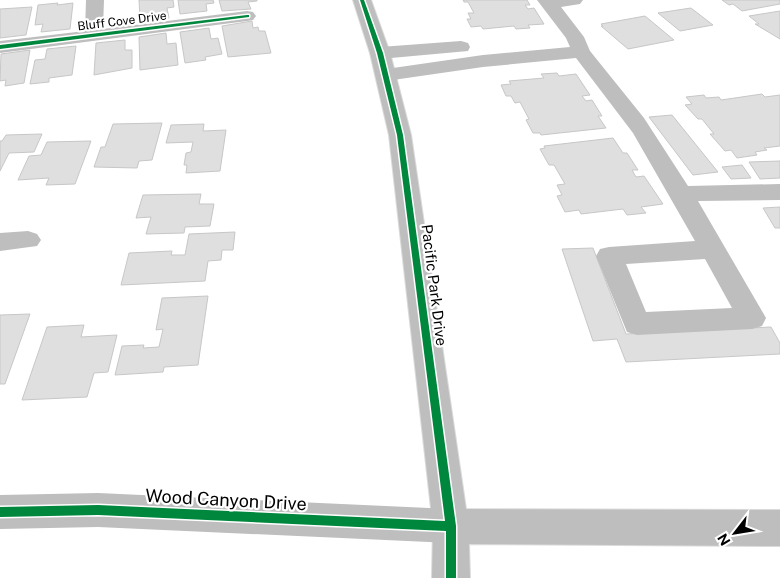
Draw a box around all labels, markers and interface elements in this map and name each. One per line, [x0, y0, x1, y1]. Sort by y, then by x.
street label: Bluff Cove Drive [77, 9, 168, 33]
street label: Pacific Park Drive [419, 223, 450, 347]
street label: Wood Canyon Drive [145, 485, 307, 514]
north arrow [710, 508, 760, 558]
text: N [714, 531, 734, 549]

